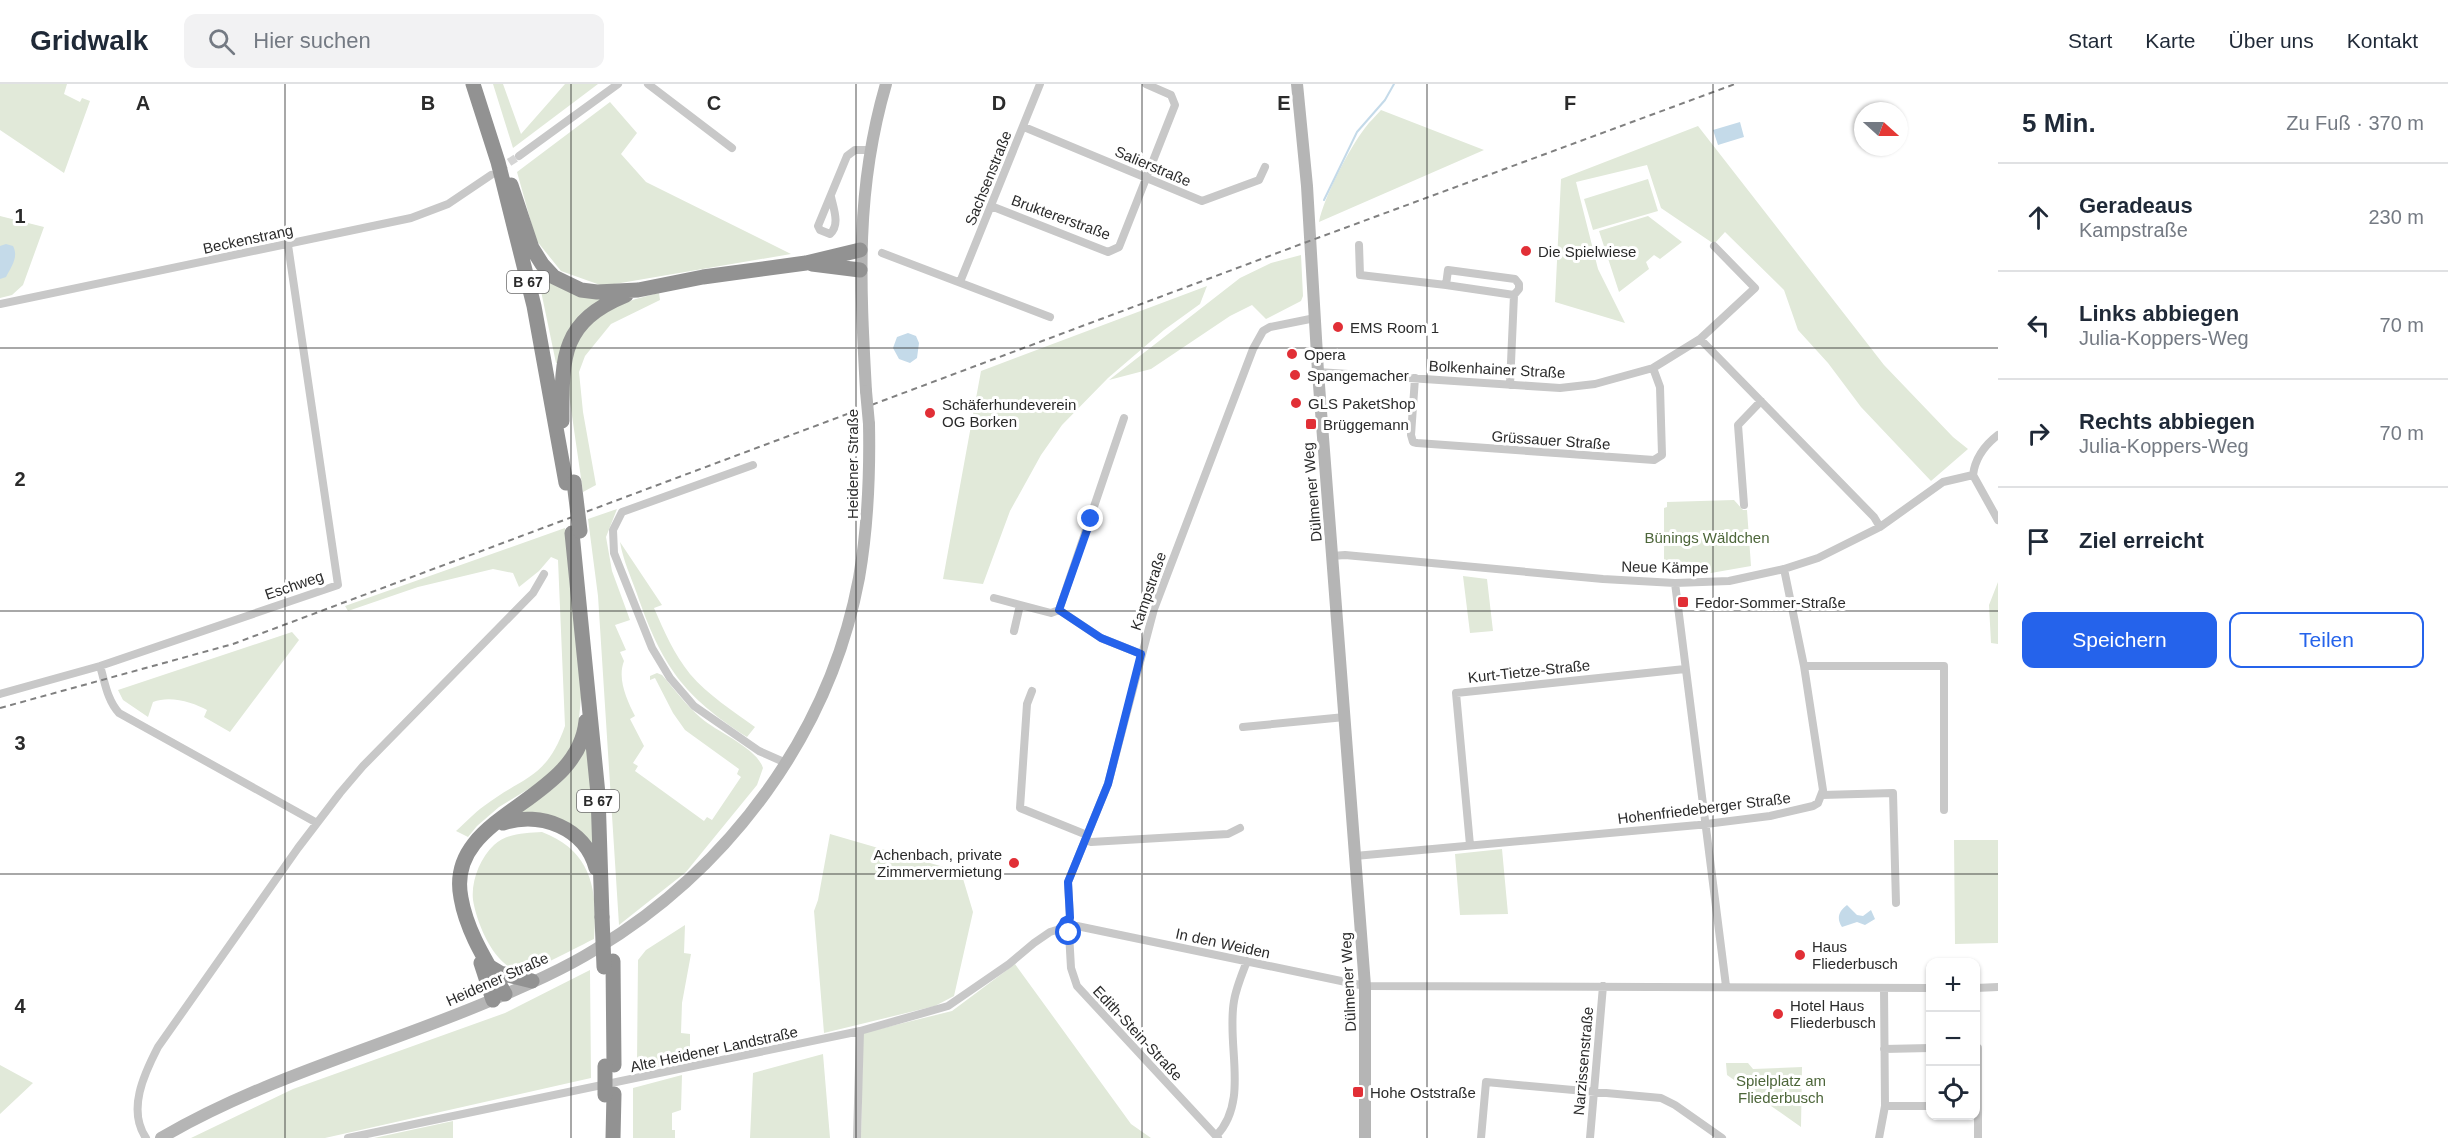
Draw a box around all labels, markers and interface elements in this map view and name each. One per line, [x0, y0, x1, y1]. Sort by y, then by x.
search box [184, 14, 604, 68]
text: Gridwalk [30, 25, 148, 56]
icon: search [205, 25, 238, 58]
text: Hier suchen [253, 28, 371, 53]
text: Start [2068, 29, 2112, 52]
text: Karte [2145, 29, 2196, 52]
text: Über uns [2229, 29, 2314, 52]
text: Kontakt [2347, 29, 2418, 52]
text: A [136, 92, 150, 114]
text: B [421, 92, 435, 114]
text: C [707, 92, 721, 114]
text: D [992, 92, 1006, 114]
text: E [1277, 92, 1291, 114]
text: F [1564, 92, 1576, 114]
north arrow [1854, 102, 1908, 156]
text: 5 Min. [2022, 108, 2096, 138]
text: Zu Fuß · 370 m [2286, 112, 2424, 134]
street label: Sachsenstraße [961, 128, 1015, 228]
street label: Salierstraße [1112, 142, 1194, 190]
street label: Bruktererstraße [1009, 191, 1113, 243]
text: Geradeaus [2079, 193, 2193, 218]
icon: ahead [2022, 201, 2055, 234]
text: 1 [14, 205, 26, 227]
text: 230 m [2368, 206, 2424, 228]
text: Kampstraße [2079, 219, 2188, 241]
street label: Beckenstrang [201, 221, 295, 257]
place label: Die Spielwiese [1538, 243, 1636, 260]
marker: Die Spielwiese [1519, 244, 1533, 258]
road number: B 67 [507, 271, 549, 293]
text: Links abbiegen [2079, 301, 2239, 326]
icon: left [2022, 309, 2055, 342]
text: 70 m [2380, 314, 2424, 336]
place label: EMS Room 1 [1350, 319, 1439, 336]
marker: EMS Room 1 [1331, 320, 1345, 334]
text: Julia-Koppers-Weg [2079, 327, 2249, 349]
place label: Opera [1304, 346, 1346, 363]
marker: Opera [1285, 347, 1299, 361]
street label: Bolkenhainer Straße [1428, 357, 1566, 381]
place label: Spangemacher [1307, 367, 1409, 384]
marker: Spangemacher [1288, 368, 1302, 382]
place label: GLS PaketShop [1308, 395, 1416, 412]
place label: Schäferhundeverein OG Borken [942, 396, 1076, 430]
marker: GLS PaketShop [1289, 396, 1303, 410]
marker: Schäferhundeverein OG Borken [923, 406, 937, 420]
street label: Heidener Straße [844, 409, 861, 519]
text: Rechts abbiegen [2079, 409, 2255, 434]
place label: Brüggemann [1323, 416, 1409, 433]
marker: Brüggemann [1304, 417, 1318, 431]
icon: right [2022, 417, 2055, 450]
text: 70 m [2380, 422, 2424, 444]
street label: Grüssauer Straße [1491, 427, 1611, 453]
text: Julia-Koppers-Weg [2079, 435, 2249, 457]
street label: Dülmener Weg [1299, 442, 1325, 542]
text: 2 [14, 468, 26, 490]
route end [1077, 505, 1103, 531]
icon: arrive [2022, 525, 2055, 558]
text: Ziel erreicht [2079, 528, 2204, 553]
park label: Bünings Wäldchen [1644, 529, 1770, 546]
street label: Kampstraße [1127, 550, 1169, 632]
street label: Neue Kämpe [1621, 558, 1709, 576]
street label: Eschweg [262, 567, 326, 603]
place label: Fedor-Sommer-Straße [1695, 594, 1846, 611]
marker: Fedor-Sommer-Straße [1676, 595, 1690, 609]
button: Speichern [2022, 612, 2217, 668]
button: Teilen [2229, 612, 2424, 668]
street label: Kurt-Tietze-Straße [1467, 656, 1591, 686]
text: 3 [14, 732, 26, 754]
street label: Hohenfriedeberger Straße [1616, 789, 1792, 827]
road number: B 67 [577, 790, 619, 812]
place label: Achenbach, private Zimmervermietung [874, 846, 1002, 880]
marker: Achenbach, private Zimmervermietung [1007, 856, 1021, 870]
route start [1055, 919, 1081, 945]
street label: In den Weiden [1174, 925, 1272, 961]
street label: Dülmener Weg [1337, 932, 1359, 1032]
place label: Haus Fliederbusch [1812, 938, 1898, 972]
marker: Haus Fliederbusch [1793, 948, 1807, 962]
street label: Heidener Straße [443, 949, 551, 1009]
map controls [1926, 958, 1980, 1120]
button: + [1926, 958, 1980, 1012]
street label: Edith-Stein-Straße [1090, 982, 1186, 1084]
text: 4 [14, 995, 26, 1017]
place label: Hotel Haus Fliederbusch [1790, 997, 1876, 1031]
street label: Narzissenstraße [1570, 1006, 1596, 1116]
marker: Hotel Haus Fliederbusch [1771, 1007, 1785, 1021]
button: − [1926, 1012, 1980, 1066]
street label: Alte Heidener Landstraße [629, 1023, 799, 1075]
button: locate [1926, 1066, 1980, 1120]
park label: Spielplatz am Fliederbusch [1736, 1072, 1826, 1106]
place label: Hohe Oststraße [1370, 1084, 1476, 1101]
marker: Hohe Oststraße [1351, 1085, 1365, 1099]

